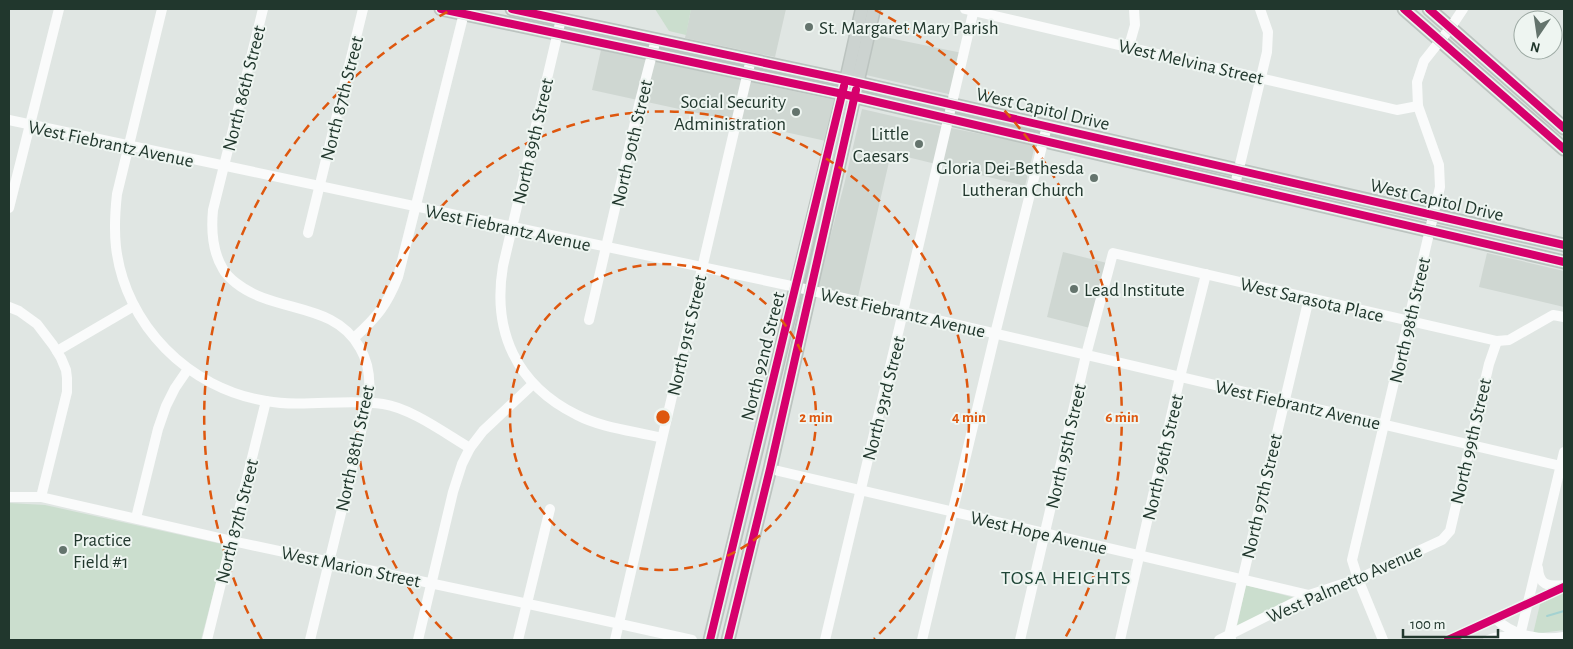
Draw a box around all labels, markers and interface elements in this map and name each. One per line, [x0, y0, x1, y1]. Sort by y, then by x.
north arrow [1513, 10, 1563, 60]
place label: St. Margaret Mary Parish [819, 19, 999, 38]
marker: St. Margaret Mary Parish [803, 21, 815, 33]
street label: North 86th Street [220, 24, 269, 153]
street label: North 87th Street [318, 34, 367, 163]
street label: West Melvina Street [1116, 37, 1265, 88]
text: N [1529, 39, 1542, 55]
street label: North 89th Street [510, 77, 557, 206]
street label: North 90th Street [609, 78, 656, 209]
street label: West Capitol Drive [974, 85, 1111, 134]
place label: Social Security Administration [674, 93, 786, 134]
marker: Social Security Administration [790, 106, 802, 118]
street label: West Fiebrantz Avenue [26, 118, 195, 171]
place label: Little Caesars [853, 125, 909, 166]
marker: Little Caesars [913, 138, 925, 150]
place label: Gloria Dei-Bethesda Lutheran Church [936, 159, 1084, 200]
marker: Gloria Dei-Bethesda Lutheran Church [1088, 172, 1100, 184]
street label: West Capitol Drive [1368, 176, 1505, 225]
street label: West Fiebrantz Avenue [423, 202, 592, 255]
street label: North 98th Street [1387, 256, 1434, 385]
street label: North 91st Street [664, 273, 711, 398]
street label: West Sarasota Place [1238, 275, 1385, 326]
place label: Lead Institute [1084, 281, 1185, 300]
marker: Lead Institute [1068, 283, 1080, 295]
street label: West Fiebrantz Avenue [818, 285, 987, 342]
street label: North 92nd Street [738, 290, 789, 423]
street label: North 93rd Street [860, 334, 909, 463]
street label: West Fiebrantz Avenue [1213, 377, 1382, 434]
street label: North 99th Street [1448, 377, 1495, 506]
street label: North 95th Street [1043, 382, 1090, 511]
street label: North 88th Street [333, 383, 378, 513]
street label: North 96th Street [1140, 393, 1187, 522]
centre of rings [654, 408, 672, 426]
text: 2 min [799, 410, 833, 425]
text: 4 min [952, 410, 986, 425]
text: 6 min [1105, 410, 1139, 425]
street label: North 97th Street [1239, 432, 1286, 561]
street label: North 87th Street [213, 457, 262, 586]
street label: West Hope Avenue [968, 508, 1109, 558]
place label: Practice Field #1 [73, 531, 131, 572]
street label: West Palmetto Avenue [1264, 542, 1425, 627]
street label: West Marion Street [279, 543, 422, 592]
marker: Practice Field #1 [57, 544, 69, 556]
district label: TOSA HEIGHTS [1001, 568, 1131, 588]
scale bar [1403, 606, 1498, 638]
text: 100 m [1410, 617, 1445, 632]

